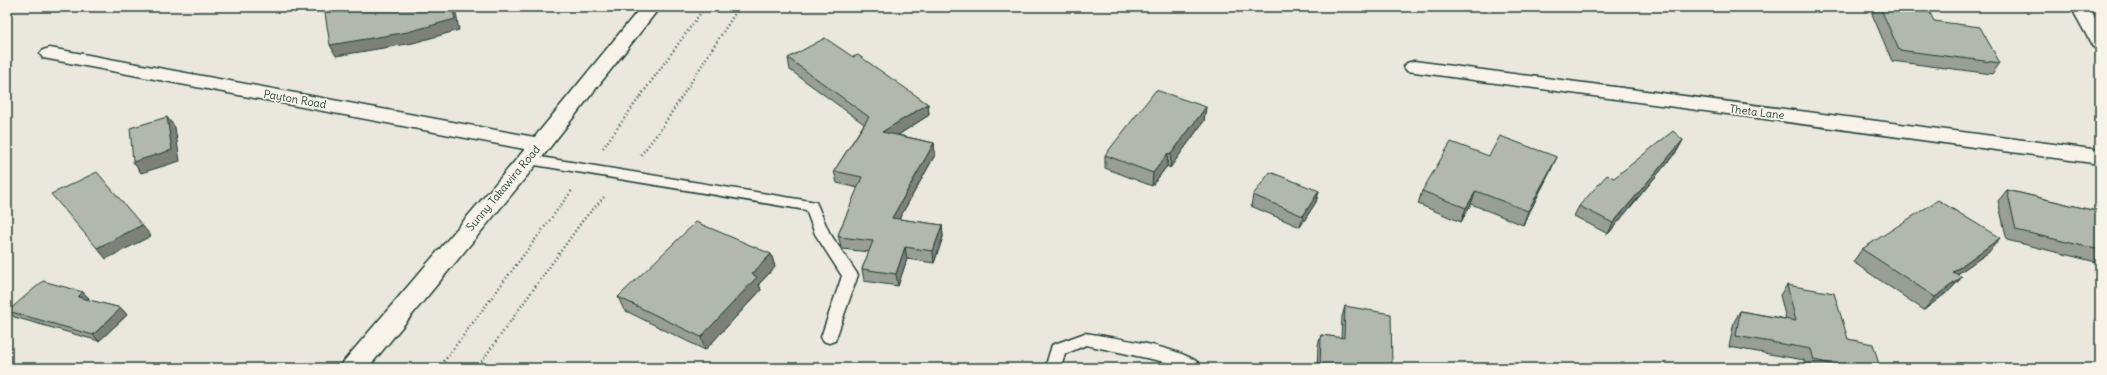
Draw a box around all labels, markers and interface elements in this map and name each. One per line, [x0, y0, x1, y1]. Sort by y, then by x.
street label: Payton Road [263, 87, 328, 111]
street label: Theta Lane [1729, 102, 1785, 122]
street label: Sunny Takawira Road [463, 142, 543, 234]

